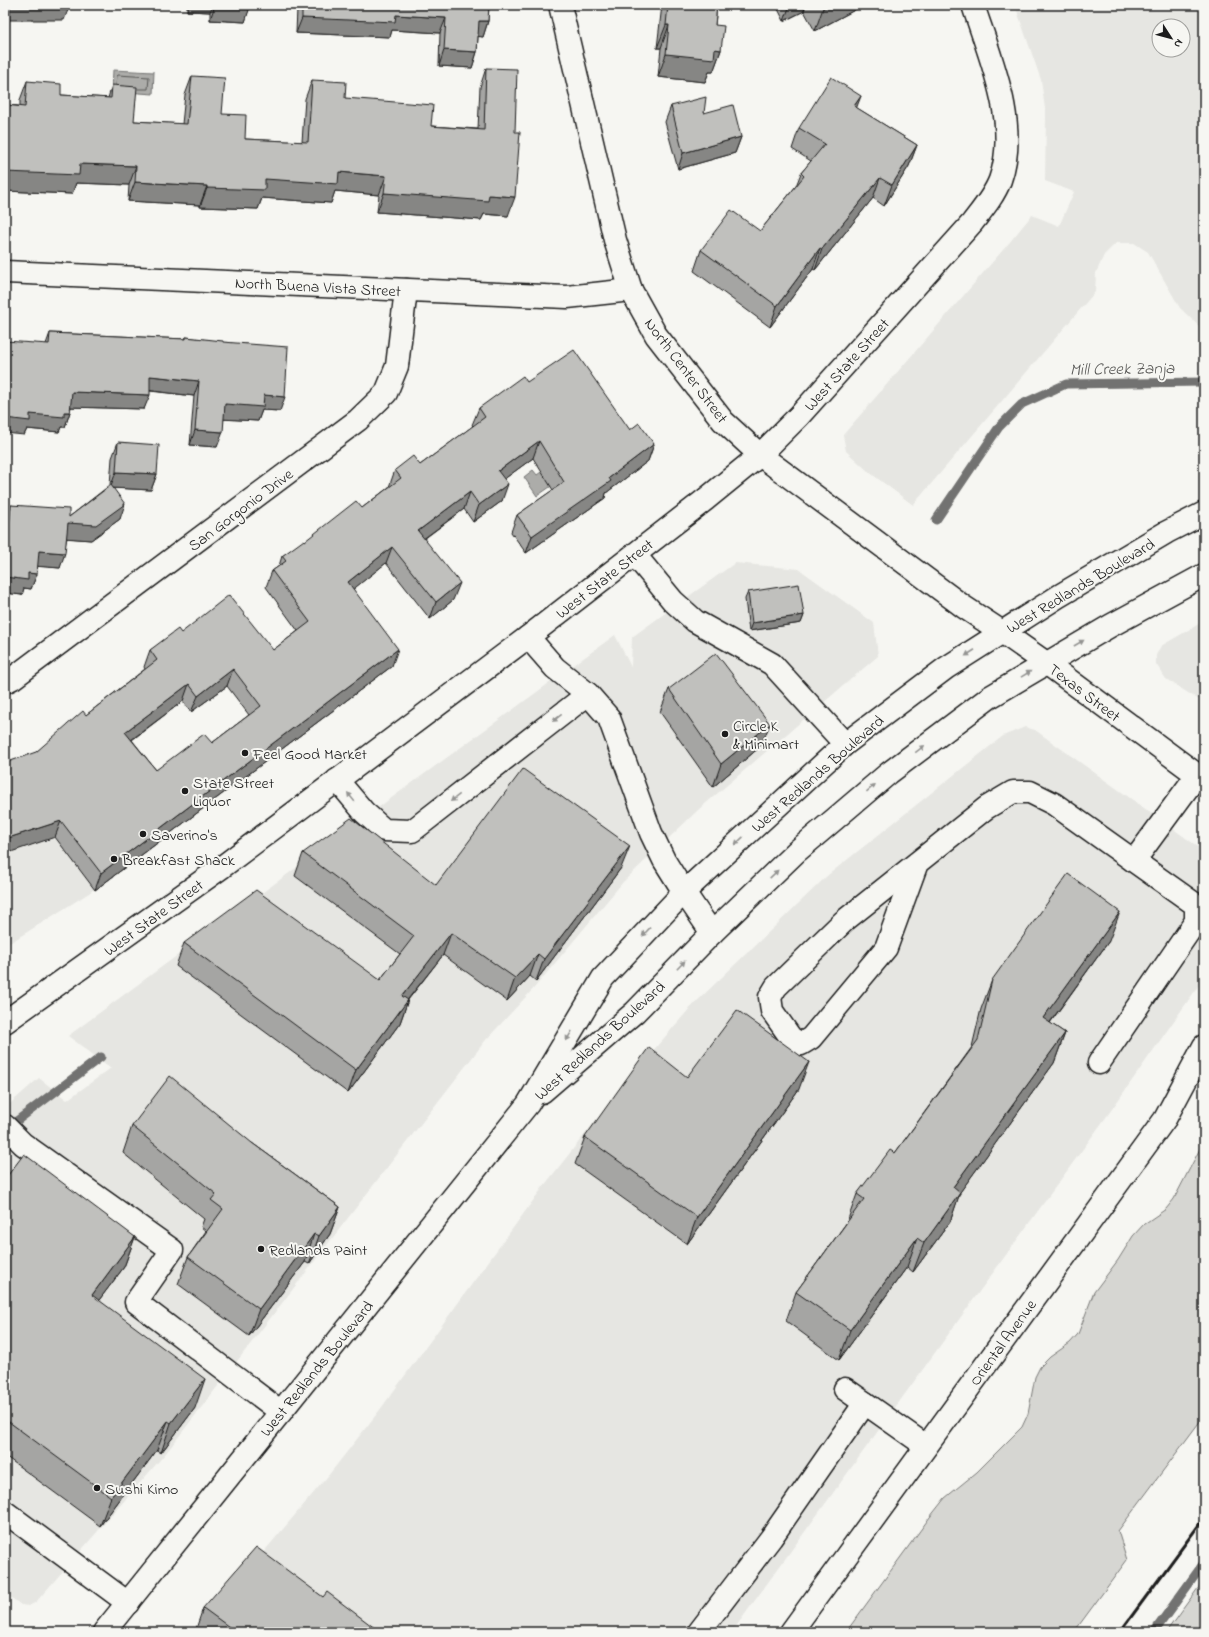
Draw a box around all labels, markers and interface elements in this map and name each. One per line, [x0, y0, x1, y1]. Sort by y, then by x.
north arrow [1151, 18, 1191, 58]
text: N [1170, 36, 1187, 51]
street label: North Buena Vista Street [234, 272, 402, 304]
street label: North Center Street [638, 313, 733, 430]
street label: West State Street [799, 313, 896, 417]
water label: Mill Creek Zanja [1069, 356, 1175, 383]
street label: San Gorgonio Drive [184, 463, 299, 558]
street label: West State Street [551, 533, 660, 625]
street label: West Redlands Boulevard [1002, 533, 1160, 641]
one-way arrow [1074, 640, 1085, 647]
one-way arrow [964, 649, 975, 657]
street label: Texas Street [1043, 659, 1125, 729]
one-way arrow [1020, 671, 1032, 678]
street label: West Redlands Boulevard [747, 710, 890, 839]
one-way arrow [552, 713, 563, 722]
place label: Circle K & Minimart [733, 715, 800, 757]
marker: Circle K & Minimart [720, 729, 730, 739]
place label: Feel Good Market [252, 743, 368, 767]
one-way arrow [915, 746, 925, 754]
marker: Feel Good Market [240, 748, 250, 758]
place label: State Street Liquor [193, 772, 275, 814]
one-way arrow [866, 784, 877, 793]
marker: State Street Liquor [180, 786, 190, 796]
one-way arrow [347, 791, 355, 802]
one-way arrow [449, 794, 460, 802]
place label: Saverino's [151, 824, 218, 848]
marker: Saverino's [138, 829, 148, 839]
one-way arrow [734, 836, 744, 846]
place label: Breakfast Shack [121, 849, 236, 873]
marker: Breakfast Shack [109, 854, 119, 864]
one-way arrow [769, 869, 779, 879]
street label: West State Street [99, 874, 210, 963]
one-way arrow [642, 927, 651, 937]
one-way arrow [676, 960, 686, 970]
street label: West Redlands Boulevard [529, 976, 671, 1107]
one-way arrow [565, 1031, 573, 1041]
place label: Redlands Paint [269, 1239, 368, 1263]
marker: Redlands Paint [256, 1244, 266, 1254]
street label: Oriental Avenue [964, 1294, 1044, 1391]
street label: West Redlands Boulevard [255, 1296, 380, 1443]
place label: Sushi Kimo [105, 1478, 178, 1502]
marker: Sushi Kimo [92, 1483, 102, 1493]

